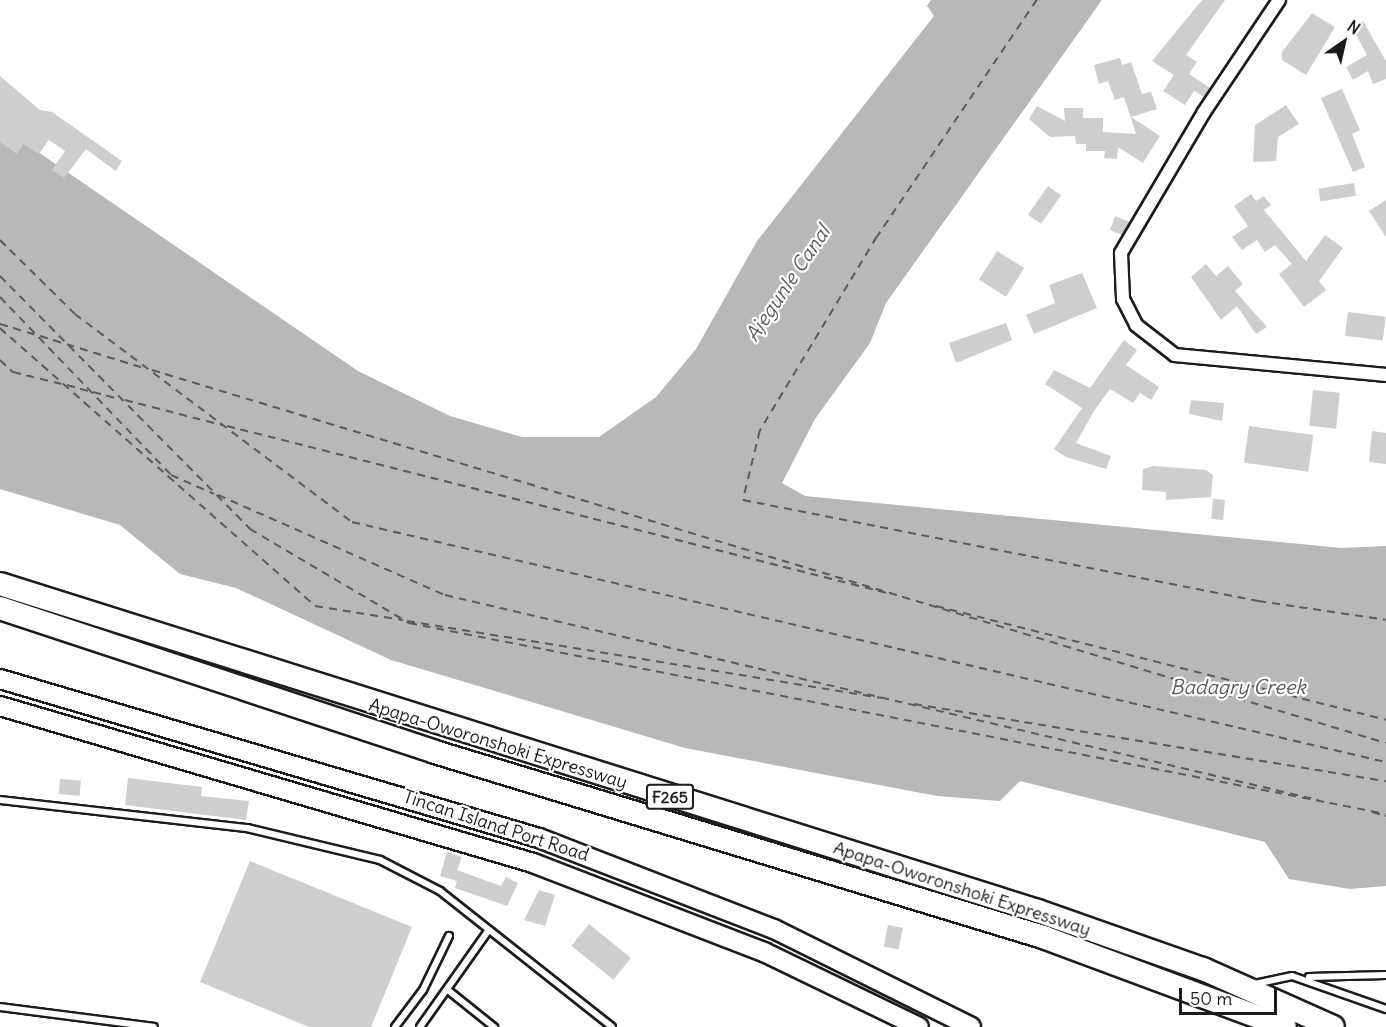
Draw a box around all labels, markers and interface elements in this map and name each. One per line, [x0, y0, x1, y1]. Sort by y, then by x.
north arrow [1314, 12, 1374, 72]
text: N [1344, 16, 1364, 38]
water label: Ajegunle Canal [739, 221, 835, 345]
water label: Badagry Creek [1170, 674, 1306, 698]
street label: Apapa-Oworonshoki Expressway [366, 694, 630, 794]
road number: F265 [644, 784, 696, 810]
street label: Tincan Island Port Road [400, 786, 592, 866]
street label: Apapa-Oworonshoki Expressway [831, 837, 1093, 941]
scale bar [1182, 976, 1280, 1014]
text: 50 m [1190, 987, 1232, 1010]

